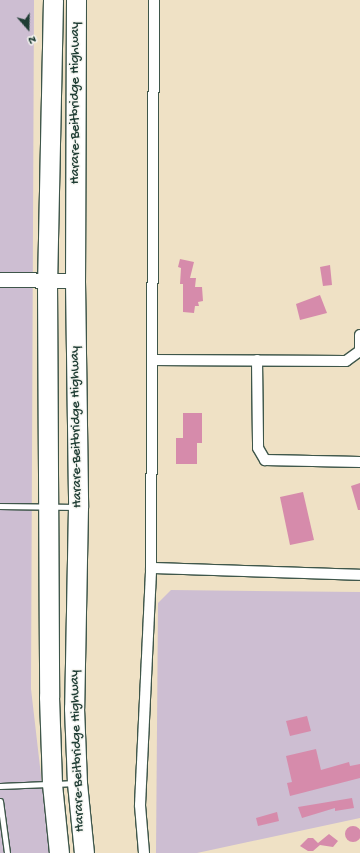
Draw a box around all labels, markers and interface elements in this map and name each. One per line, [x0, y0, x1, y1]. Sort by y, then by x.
north arrow [8, 8, 48, 48]
street label: Harare-Beitbridge Highway [68, 22, 84, 184]
text: N [27, 32, 38, 46]
street label: Harare-Beitbridge Highway [67, 346, 87, 508]
street label: Harare-Beitbridge Highway [67, 670, 89, 832]

